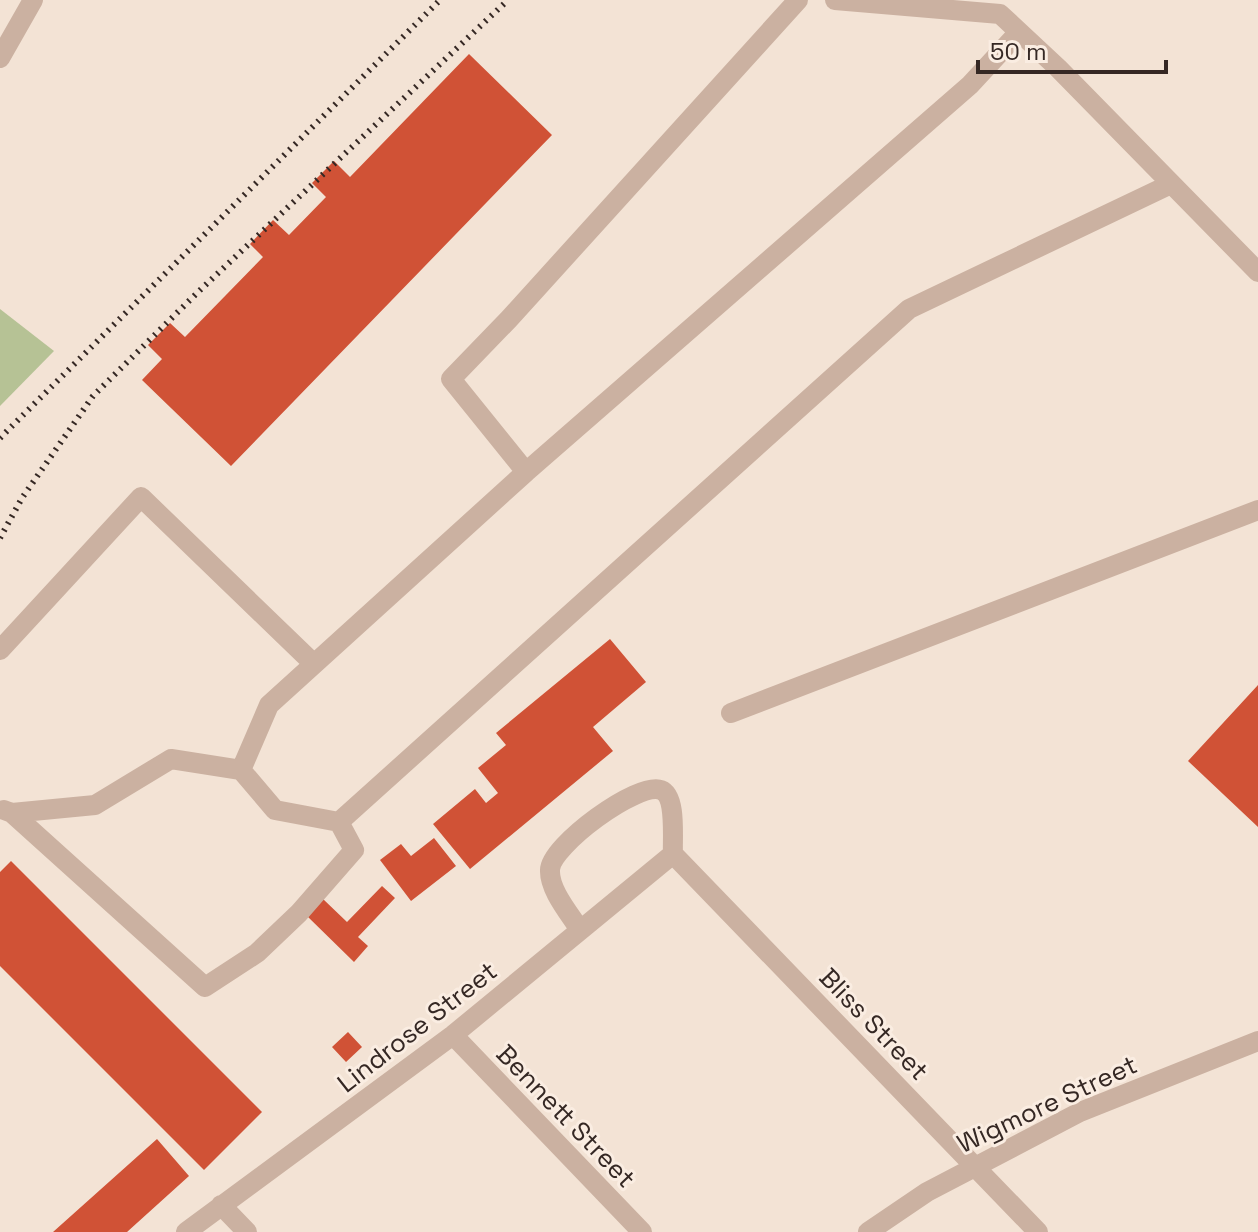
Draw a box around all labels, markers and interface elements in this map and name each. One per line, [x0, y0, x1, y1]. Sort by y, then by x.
scale bar [978, 24, 1166, 74]
text: 50 m [990, 36, 1047, 67]
street label: Lindrose Street [330, 954, 504, 1100]
street label: Bliss Street [812, 961, 936, 1087]
street label: Bennett Street [489, 1037, 643, 1195]
street label: Wigmore Street [951, 1047, 1143, 1161]

